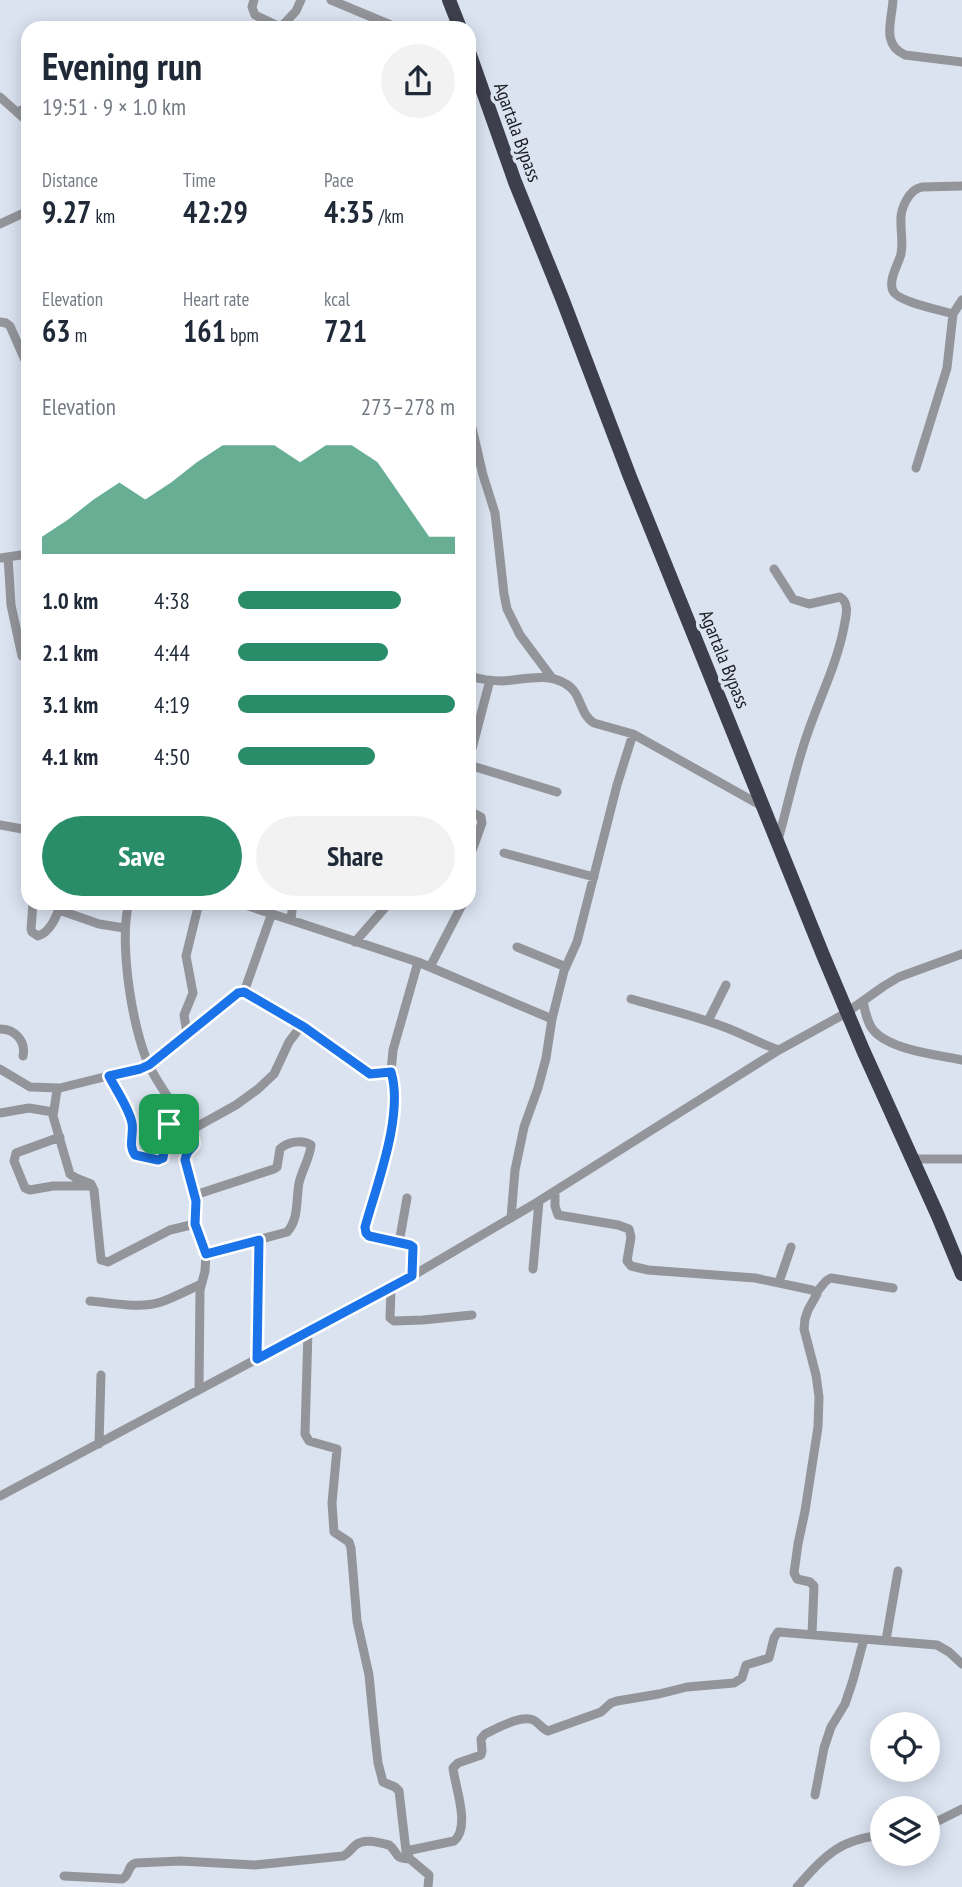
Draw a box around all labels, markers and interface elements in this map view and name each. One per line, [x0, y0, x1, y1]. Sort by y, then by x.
text: Evening run [42, 41, 202, 90]
button: share [381, 44, 455, 118]
street label: Agartala Bypass [489, 79, 547, 185]
text: 19:51 · 9 × 1.0 km [42, 92, 186, 121]
text: Distance [42, 168, 98, 192]
text: Time [183, 168, 216, 192]
text: Pace [324, 168, 354, 192]
text: 9.27 [42, 192, 91, 231]
text: 42:29 [183, 192, 248, 231]
text: 4:35 [324, 192, 375, 231]
text: km [91, 204, 115, 228]
text: /km [375, 204, 404, 228]
text: Elevation [42, 287, 103, 311]
text: Heart rate [183, 287, 249, 311]
text: kcal [324, 287, 350, 311]
text: 63 [42, 311, 71, 350]
text: 161 [183, 311, 226, 350]
text: 721 [324, 311, 367, 350]
text: m [71, 323, 87, 347]
text: bpm [226, 323, 259, 347]
text: Elevation [42, 392, 116, 421]
text: 273–278 m [361, 392, 455, 421]
text: 1.0 km [42, 586, 98, 615]
text: 4:38 [154, 586, 190, 615]
street label: Agartala Bypass [694, 606, 756, 712]
text: 2.1 km [42, 638, 98, 667]
text: 4:44 [154, 638, 190, 667]
text: 3.1 km [42, 690, 98, 719]
text: 4:19 [154, 690, 190, 719]
text: 4.1 km [42, 742, 98, 771]
text: 4:50 [154, 742, 190, 771]
button: Save [42, 816, 242, 896]
button: Share [256, 816, 455, 896]
pin [139, 1094, 199, 1154]
icon: arrive [150, 1105, 188, 1143]
map controls [870, 1712, 940, 1866]
button: locate [870, 1712, 940, 1782]
button: layers [870, 1796, 940, 1866]

